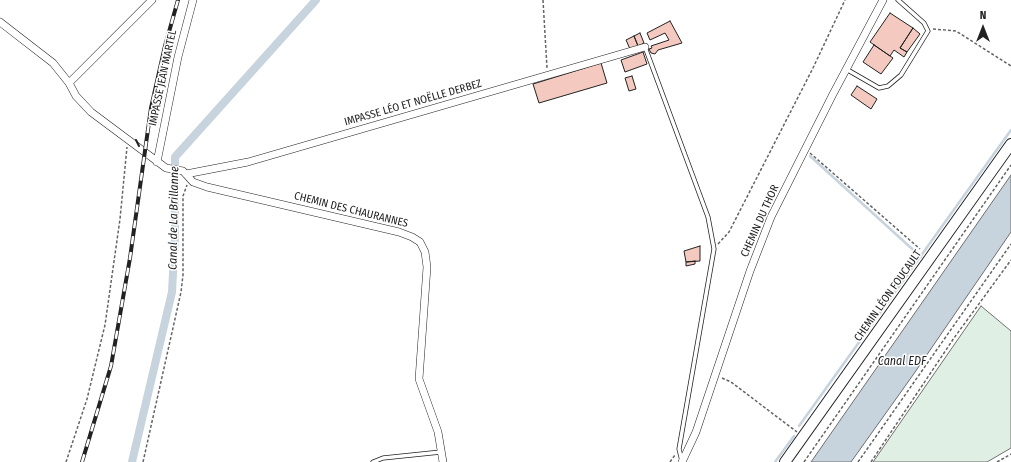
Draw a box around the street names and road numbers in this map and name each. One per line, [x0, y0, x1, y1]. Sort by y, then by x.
street label: IMPASSE JEAN MARTEL [146, 29, 180, 127]
street label: IMPASSE LÉO ET NOËLLE DERBEZ [343, 77, 483, 129]
street label: CHEMIN DU THOR [738, 183, 782, 259]
street label: CHEMIN DES CHAURANNES [293, 189, 409, 231]
street label: CHEMIN LÉON FOUCAULT [852, 248, 924, 344]

